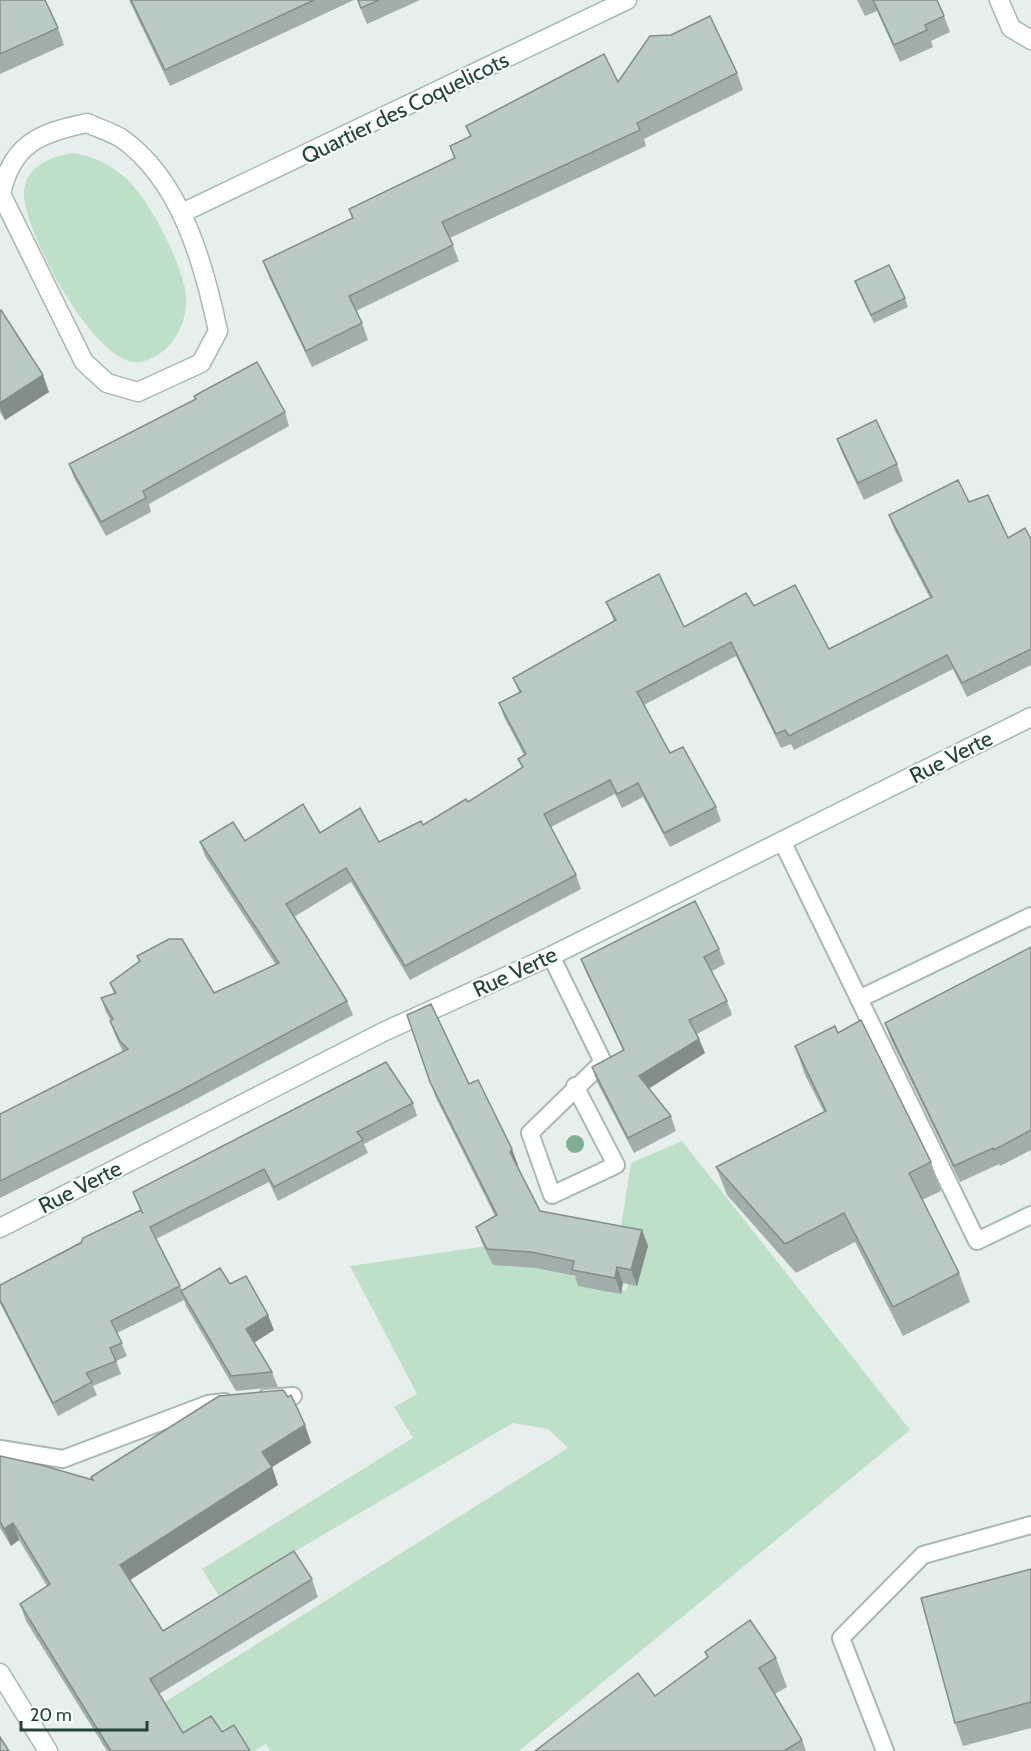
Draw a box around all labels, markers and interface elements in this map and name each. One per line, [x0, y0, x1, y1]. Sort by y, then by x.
street label: Quartier des Coquelicots [297, 46, 513, 170]
street label: Rue Verte [905, 725, 997, 789]
street label: Rue Verte [469, 941, 561, 1003]
street label: Rue Verte [34, 1155, 126, 1219]
scale bar [21, 1694, 147, 1732]
text: 20 m [30, 1704, 72, 1726]

